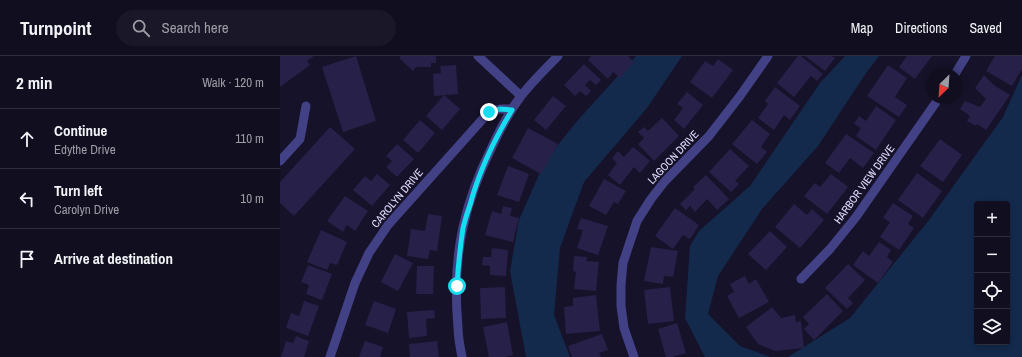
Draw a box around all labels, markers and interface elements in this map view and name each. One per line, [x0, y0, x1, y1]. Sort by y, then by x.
search box [116, 10, 396, 46]
text: Turnpoint [20, 15, 92, 41]
icon: search [130, 17, 152, 39]
text: Search here [162, 17, 229, 38]
text: Map [851, 19, 873, 37]
text: Directions [895, 19, 947, 37]
text: Saved [969, 19, 1002, 37]
north arrow [926, 68, 962, 104]
text: 2 min [16, 71, 52, 94]
text: Walk · 120 m [202, 74, 264, 91]
route end [480, 103, 498, 121]
text: Continue [54, 120, 107, 141]
street label: LAGOON DRIVE [644, 127, 702, 187]
icon: ahead [16, 128, 38, 150]
text: 110 m [235, 130, 264, 147]
text: Edythe Drive [54, 141, 116, 158]
street label: HARBOR VIEW DRIVE [831, 142, 897, 226]
street label: CAROLYN DRIVE [368, 166, 426, 230]
text: Turn left [54, 180, 102, 201]
icon: left [16, 188, 38, 210]
text: 10 m [240, 190, 264, 207]
text: Carolyn Drive [54, 201, 119, 218]
map controls [974, 201, 1010, 345]
button: + [974, 201, 1010, 237]
button: − [974, 237, 1010, 273]
icon: arrive [16, 248, 38, 270]
text: Arrive at destination [54, 248, 173, 269]
button: locate [974, 273, 1010, 309]
route start [448, 277, 466, 295]
button: layers [974, 309, 1010, 345]

